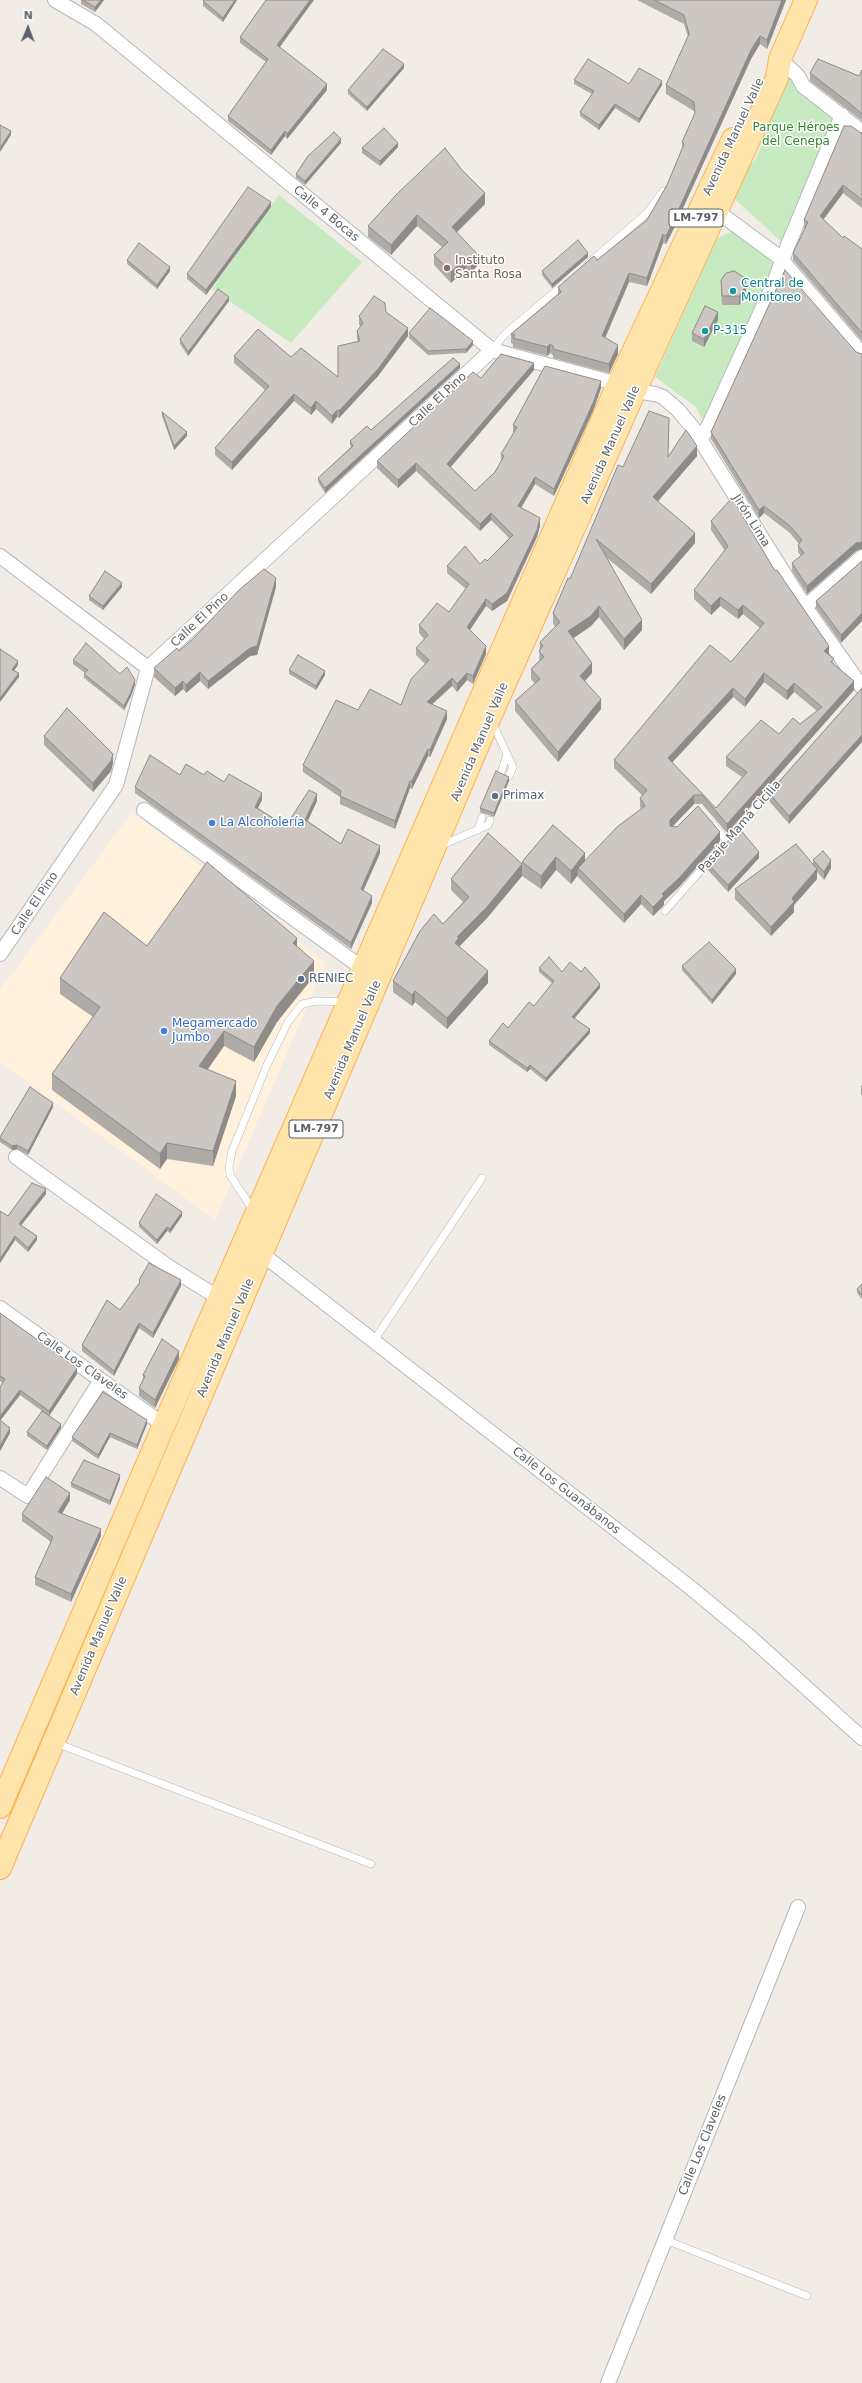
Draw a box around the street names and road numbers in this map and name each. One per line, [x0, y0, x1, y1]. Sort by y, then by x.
street label: Avenida Manuel Valle [700, 76, 768, 198]
street label: Calle 4 Bocas [290, 183, 362, 245]
road number: LM-797 [669, 209, 723, 227]
street label: Calle El Pino [406, 370, 470, 430]
street label: Avenida Manuel Valle [578, 384, 644, 506]
street label: Jirón Lima [729, 492, 773, 550]
street label: Calle El Pino [168, 590, 232, 650]
street label: Avenida Manuel Valle [448, 680, 512, 804]
street label: Pasaje Mamá Cicilia [696, 778, 784, 876]
street label: Calle El Pino [8, 869, 62, 939]
street label: Avenida Manuel Valle [321, 978, 385, 1102]
road number: LM-797 [289, 1120, 343, 1138]
street label: Avenida Manuel Valle [194, 1276, 258, 1400]
street label: Calle Los Claveles [34, 1329, 130, 1403]
street label: Calle Los Guanábanos [509, 1444, 623, 1538]
street label: Avenida Manuel Valle [67, 1574, 131, 1698]
street label: Calle Los Claveles [676, 2092, 730, 2198]

